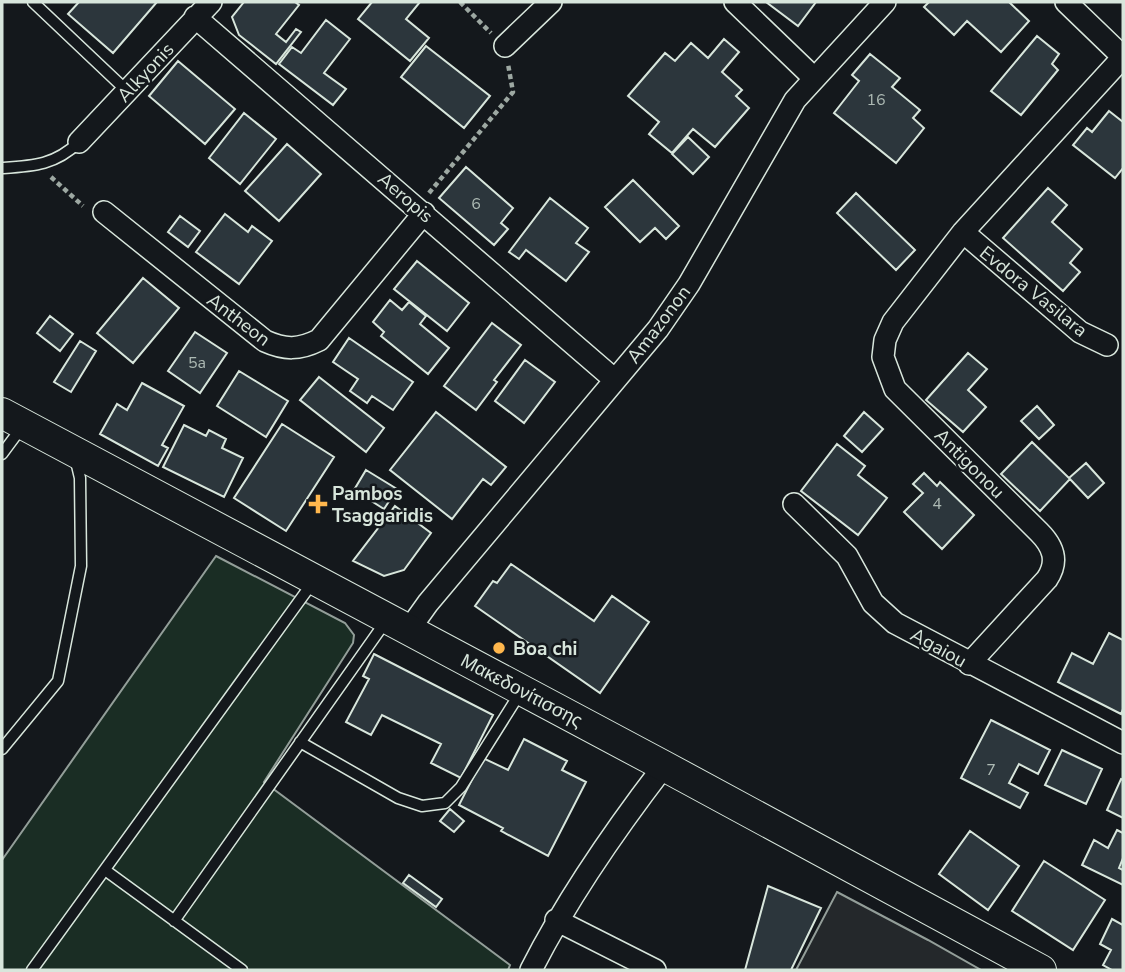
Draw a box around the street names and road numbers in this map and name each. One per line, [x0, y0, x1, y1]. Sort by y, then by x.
street label: Alkyonis [111, 37, 180, 108]
street label: Aeropis [372, 166, 439, 229]
street label: Evdora Vasilara [974, 240, 1093, 343]
street label: Amazonon [621, 280, 697, 369]
street label: Antheon [201, 287, 276, 352]
street label: Antigonou [928, 423, 1010, 505]
street label: Agaiou [906, 622, 971, 674]
street label: Μακεδονίτισσης [456, 648, 587, 734]

